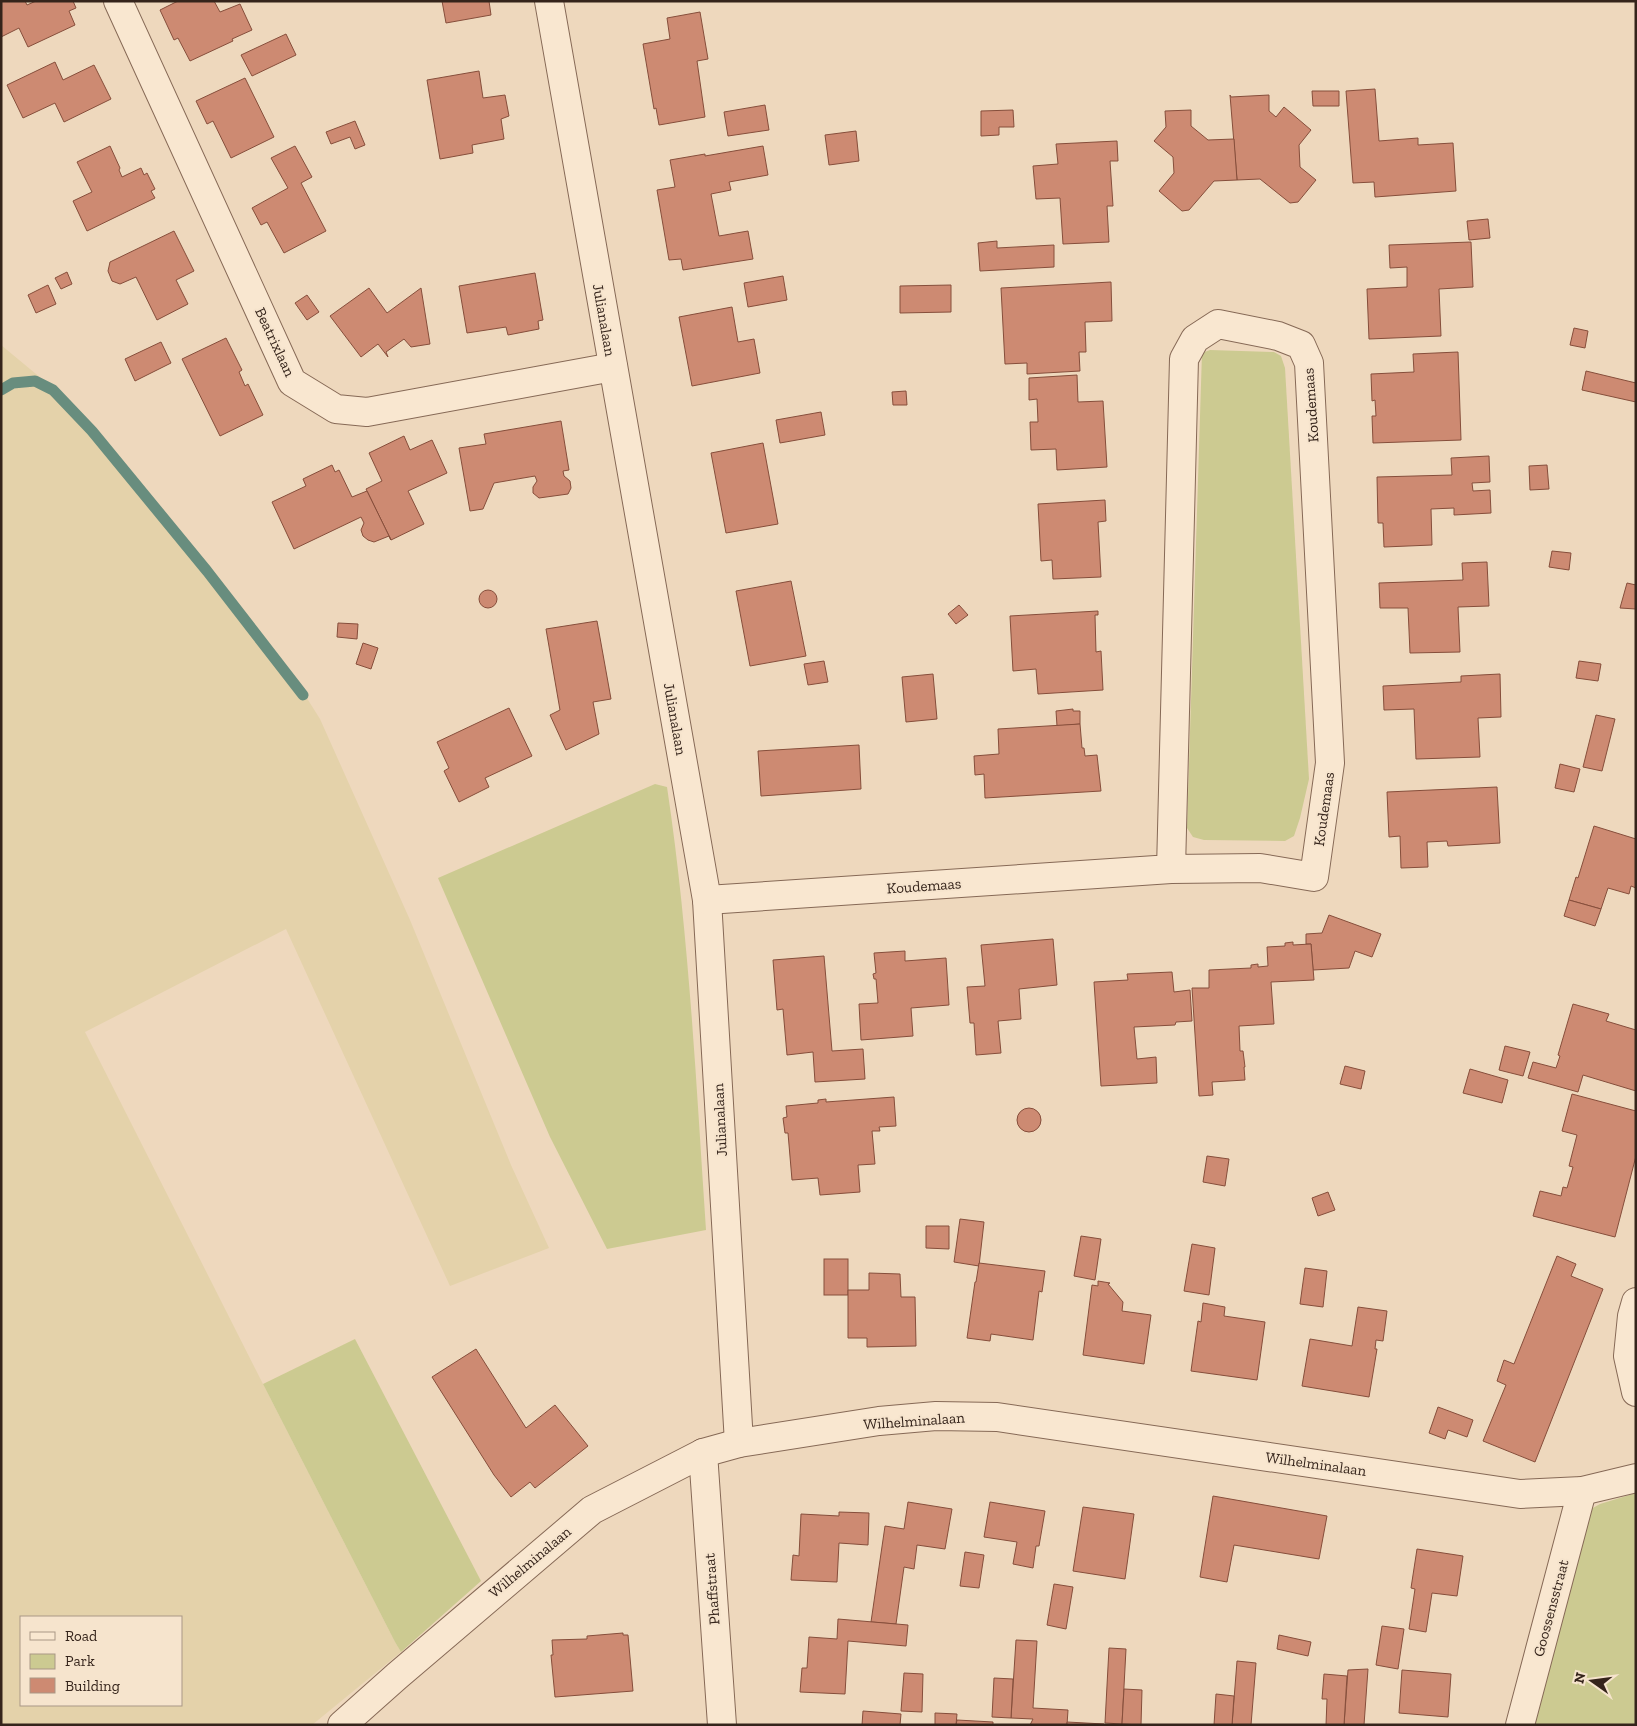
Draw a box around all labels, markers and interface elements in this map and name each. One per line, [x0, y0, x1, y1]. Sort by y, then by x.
street label: Julianalaan [589, 282, 619, 358]
street label: Beatrixlaan [251, 305, 299, 380]
street label: Koudemaas [1299, 367, 1323, 443]
street label: Julianalaan [660, 681, 690, 757]
street label: Koudemaas [1310, 771, 1338, 847]
street label: Koudemaas [886, 874, 962, 898]
street label: Julianalaan [709, 1083, 731, 1157]
street label: Wilhelminalaan [863, 1408, 966, 1434]
street label: Wilhelminalaan [1265, 1448, 1368, 1480]
street label: Wilhelminalaan [485, 1522, 575, 1602]
street label: Phaffstraat [700, 1552, 723, 1626]
street label: Goossensstraat [1529, 1557, 1573, 1658]
legend [20, 1616, 182, 1706]
text: Road [65, 1627, 98, 1645]
text: Park [65, 1652, 95, 1670]
north arrow [1567, 1656, 1617, 1706]
text: N [1570, 1670, 1589, 1685]
text: Building [65, 1677, 120, 1695]

